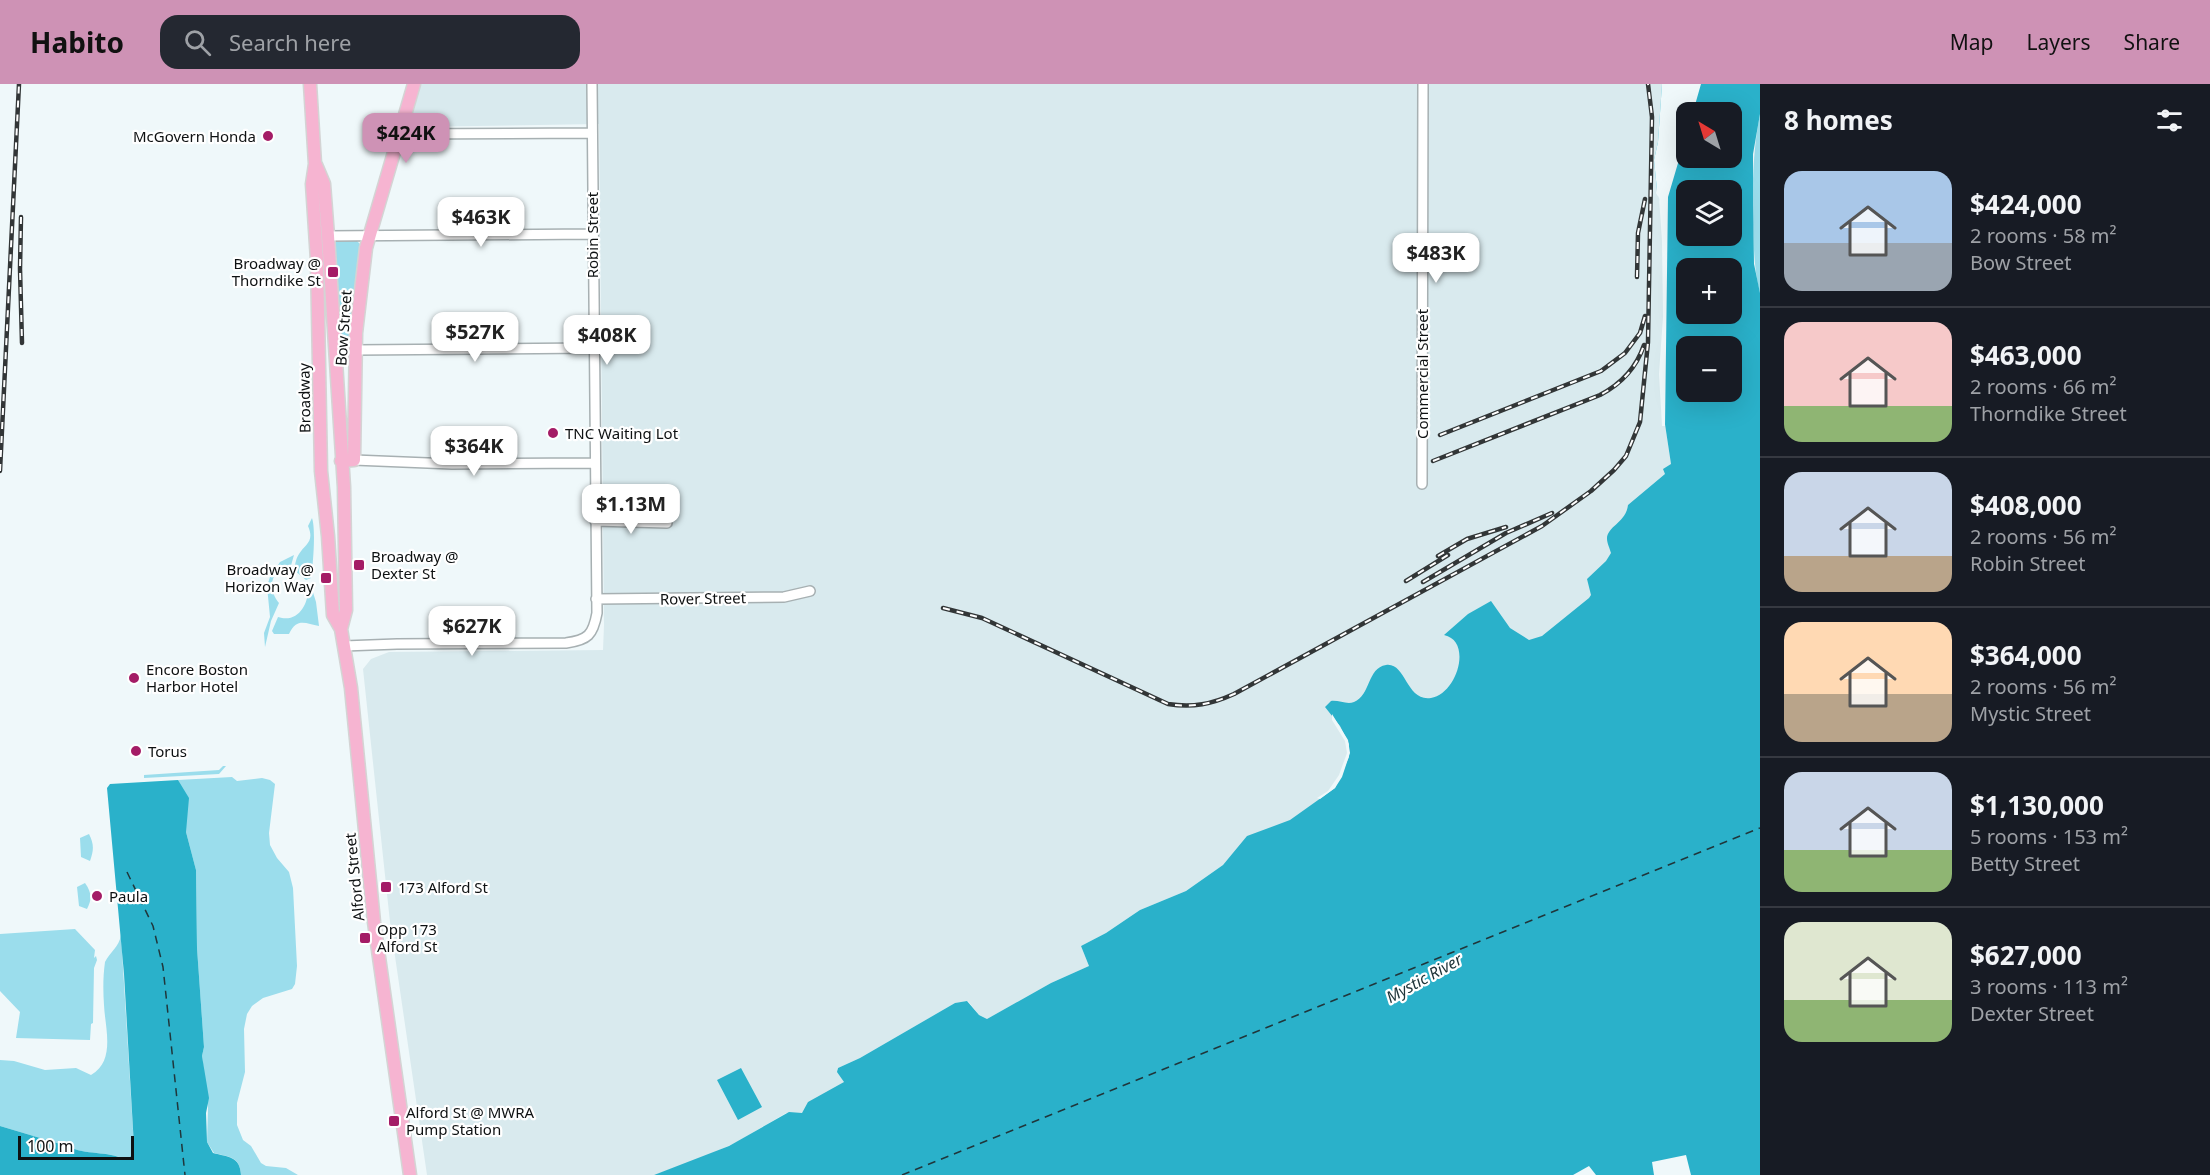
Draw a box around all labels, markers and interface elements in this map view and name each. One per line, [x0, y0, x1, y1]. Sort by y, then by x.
search box [160, 15, 580, 69]
text: Habito [30, 23, 124, 61]
icon: search [181, 26, 214, 59]
text: Search here [229, 27, 351, 57]
text: Map [1950, 28, 1994, 56]
text: Layers [2027, 28, 2091, 56]
text: Share [2124, 28, 2180, 56]
north arrow [1676, 102, 1742, 168]
map controls [1676, 102, 1742, 402]
text: 8 homes [1784, 102, 1893, 138]
icon: filters [2153, 104, 2186, 137]
pin: $424K [364, 113, 448, 164]
text: $424K [376, 119, 436, 146]
place label: McGovern Honda [133, 126, 256, 146]
marker: McGovern Honda [261, 129, 275, 143]
button: layers [1676, 180, 1742, 246]
text: $424,000 [1970, 186, 2082, 222]
street label: Robin Street [582, 191, 602, 278]
icon: home [1832, 195, 1904, 267]
pin: $463K [439, 197, 523, 248]
text: $463K [451, 203, 511, 230]
text: 2 rooms · 58 m² [1970, 222, 2117, 249]
pin: $483K [1394, 233, 1478, 284]
text: $483K [1406, 239, 1466, 266]
text: Bow Street [1970, 249, 2071, 276]
place label: Broadway @ Thorndike St [232, 253, 322, 290]
button: + [1676, 258, 1742, 324]
marker: Broadway @ Thorndike St [326, 265, 340, 279]
street label: Bow Street [330, 289, 356, 367]
street label: Commercial Street [1412, 308, 1432, 439]
pin: $527K [433, 312, 517, 363]
pin: $408K [565, 315, 649, 366]
text: $527K [445, 318, 505, 345]
text: $408K [577, 321, 637, 348]
button: − [1676, 336, 1742, 402]
text: $463,000 [1970, 337, 2082, 373]
icon: home [1832, 346, 1904, 418]
street label: Broadway [293, 362, 315, 433]
text: 2 rooms · 66 m² [1970, 373, 2117, 400]
text: Thorndike Street [1970, 400, 2127, 427]
place label: TNC Waiting Lot [565, 423, 679, 443]
pin: $364K [432, 426, 516, 477]
marker: TNC Waiting Lot [546, 426, 560, 440]
text: $364K [444, 432, 504, 459]
pin: $1.13M [582, 484, 680, 535]
text: $408,000 [1970, 487, 2082, 523]
text: $1.13M [596, 490, 666, 517]
icon: home [1832, 496, 1904, 568]
text: 2 rooms · 56 m² [1970, 523, 2117, 550]
place label: Broadway @ Dexter St [371, 546, 459, 583]
text: Robin Street [1970, 550, 2085, 577]
marker: Broadway @ Dexter St [352, 558, 366, 572]
place label: Broadway @ Horizon Way [225, 559, 314, 596]
marker: Broadway @ Horizon Way [319, 571, 333, 585]
street label: Rover Street [660, 587, 747, 609]
pin: $627K [430, 606, 514, 657]
text: $627K [442, 612, 502, 639]
text: $364,000 [1970, 637, 2082, 673]
icon: home [1832, 646, 1904, 718]
place label: Encore Boston Harbor Hotel [146, 659, 248, 696]
marker: Encore Boston Harbor Hotel [127, 671, 141, 685]
text: 2 rooms · 56 m² [1970, 673, 2117, 700]
text: Mystic Street [1970, 700, 2091, 727]
place label: Torus [148, 741, 187, 761]
marker: Torus [129, 744, 143, 758]
text: $1,130,000 [1970, 787, 2104, 823]
icon: home [1832, 796, 1904, 868]
text: 5 rooms · 153 m² [1970, 823, 2128, 850]
street label: Alford Street [339, 831, 369, 922]
text: Betty Street [1970, 850, 2080, 877]
place label: 173 Alford St [398, 877, 489, 897]
marker: 173 Alford St [379, 880, 393, 894]
place label: Paula [109, 886, 148, 906]
marker: Paula [90, 889, 104, 903]
place label: Opp 173 Alford St [377, 919, 438, 956]
marker: Opp 173 Alford St [358, 931, 372, 945]
text: $627,000 [1970, 937, 2082, 973]
icon: home [1832, 946, 1904, 1018]
water label: Mystic River [1382, 948, 1467, 1008]
text: 3 rooms · 113 m² [1970, 973, 2128, 1000]
text: Dexter Street [1970, 1000, 2094, 1027]
place label: Alford St @ MWRA Pump Station [406, 1102, 535, 1139]
marker: Alford St @ MWRA Pump Station [387, 1114, 401, 1128]
scale bar [18, 1133, 134, 1160]
text: 100 m [27, 1135, 74, 1157]

